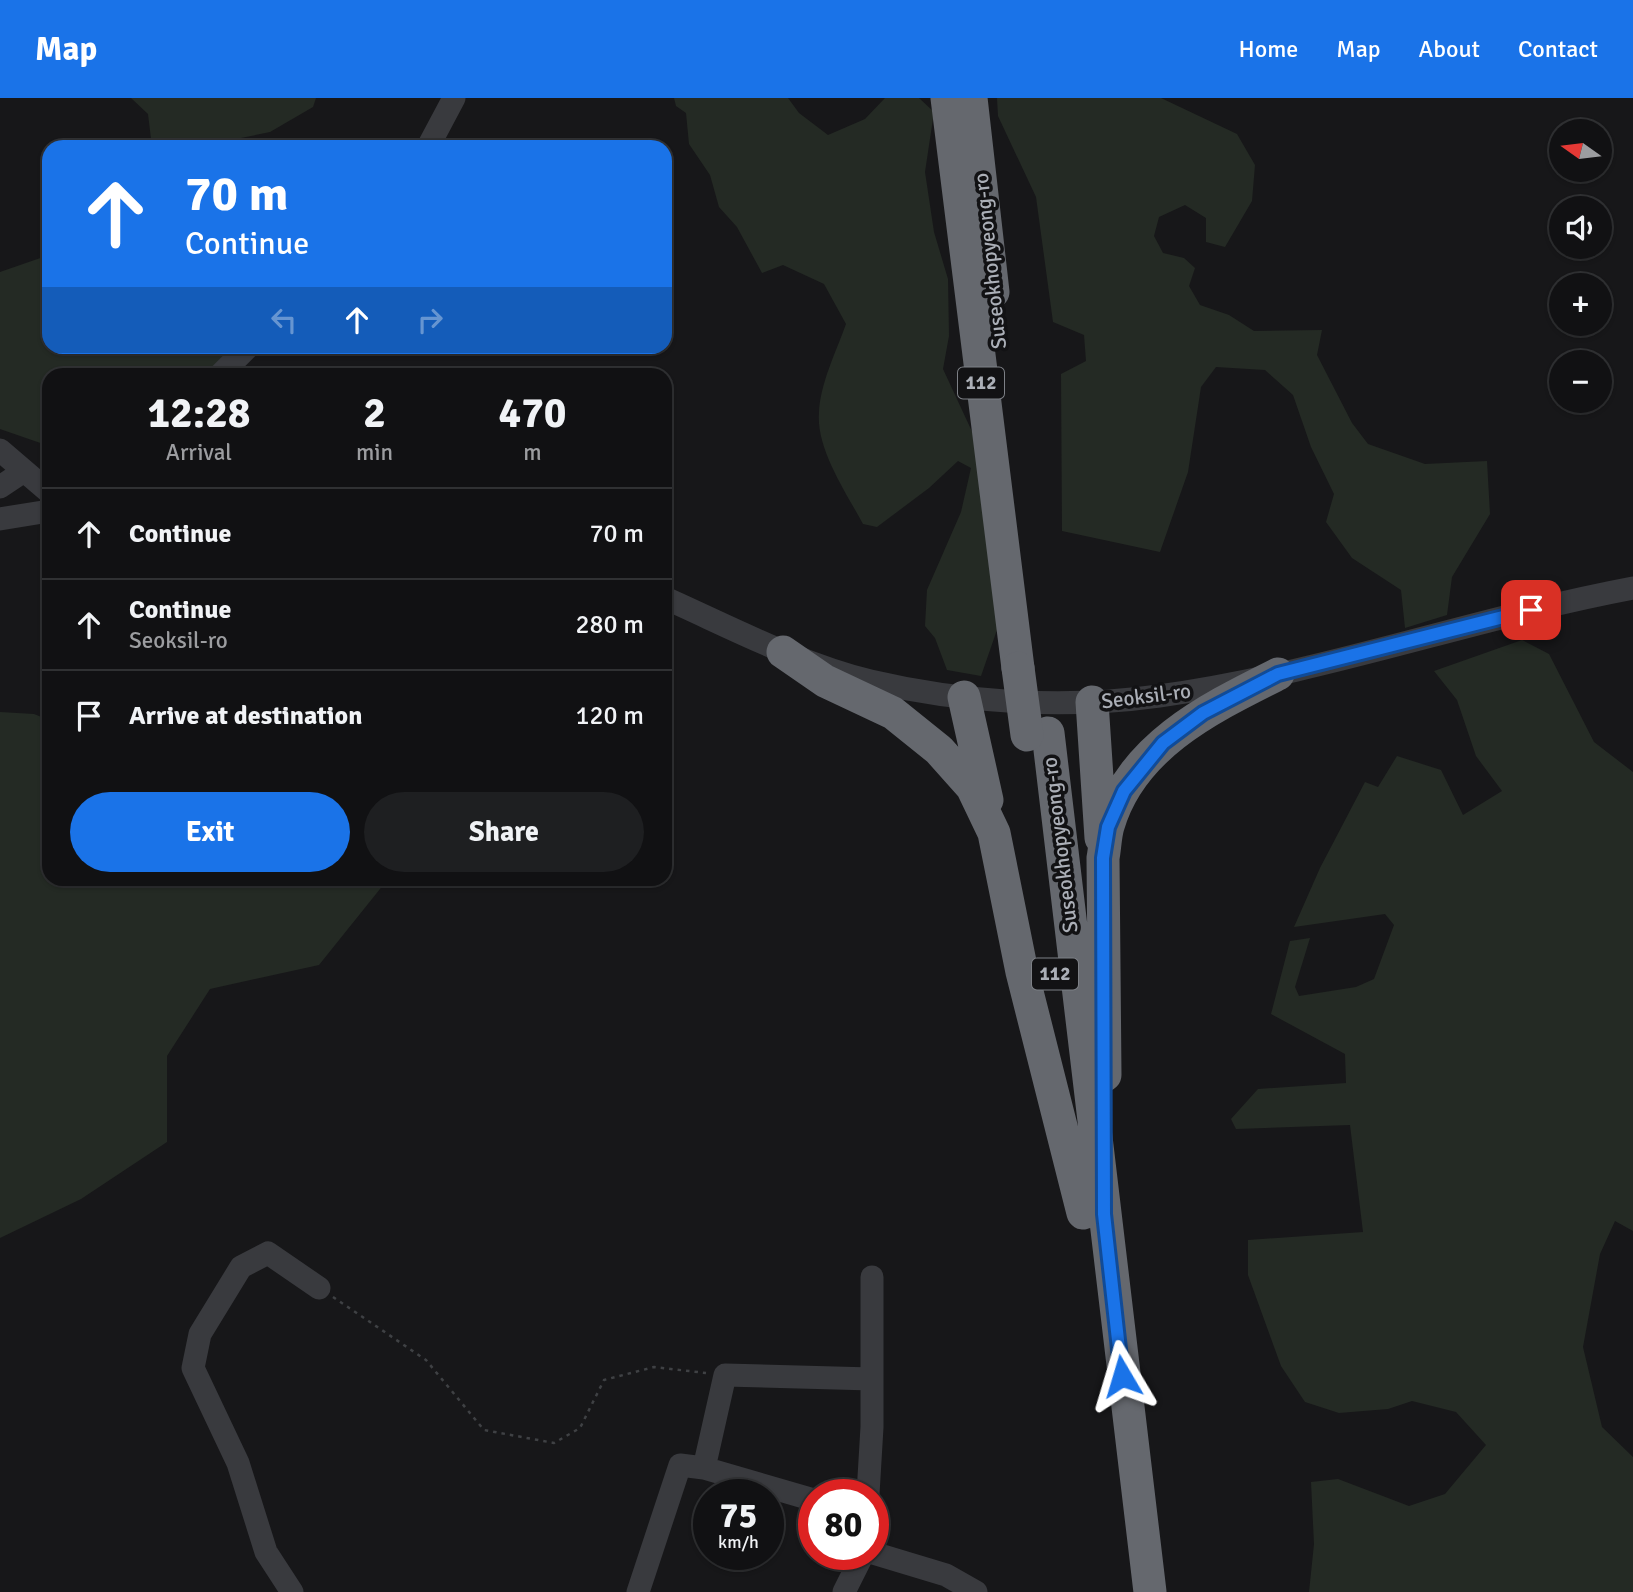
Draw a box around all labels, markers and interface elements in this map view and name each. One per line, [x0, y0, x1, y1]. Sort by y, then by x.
text: Map [35, 29, 97, 70]
text: Home [1238, 34, 1298, 64]
text: Map [1336, 34, 1381, 64]
text: About [1419, 34, 1480, 64]
text: Contact [1518, 34, 1598, 64]
north arrow [1549, 119, 1612, 182]
map controls [1549, 119, 1612, 413]
text: 70 m [185, 164, 288, 224]
icon: ahead [70, 168, 161, 259]
street label: Suseokhopyeong-ro [968, 172, 1012, 350]
button: sound [1549, 196, 1612, 259]
text: Continue [185, 224, 309, 263]
button: + [1549, 273, 1612, 336]
icon: left [265, 301, 303, 339]
icon: ahead [338, 301, 376, 339]
icon: right [411, 301, 449, 339]
button: − [1549, 350, 1612, 413]
road number: 112 [958, 368, 1004, 398]
text: 12:28 [147, 388, 251, 439]
text: 2 [363, 388, 386, 439]
text: 470 [498, 388, 567, 439]
text: Arrival [166, 438, 232, 467]
text: min [356, 438, 393, 467]
text: m [523, 438, 542, 467]
icon: ahead [70, 515, 108, 553]
text: Continue [129, 518, 231, 550]
text: 70 m [589, 518, 644, 550]
pin [1501, 580, 1561, 640]
icon: arrive [1512, 591, 1550, 629]
text: Continue [129, 594, 231, 626]
icon: ahead [70, 606, 108, 644]
text: 280 m [575, 609, 644, 641]
text: Seoksil-ro [129, 626, 228, 655]
street label: Seoksil-ro [1100, 678, 1192, 714]
icon: arrive [70, 697, 108, 735]
text: Arrive at destination [129, 700, 362, 732]
text: 120 m [575, 700, 644, 732]
street label: Suseokhopyeong-ro [1036, 756, 1084, 934]
button: Exit [70, 792, 350, 872]
button: Share [364, 792, 644, 872]
road number: 112 [1032, 958, 1078, 989]
position arrow [1085, 1339, 1159, 1413]
speed limit sign: 80 [798, 1479, 889, 1570]
text: 75 [720, 1494, 757, 1537]
text: km/h [718, 1531, 759, 1553]

